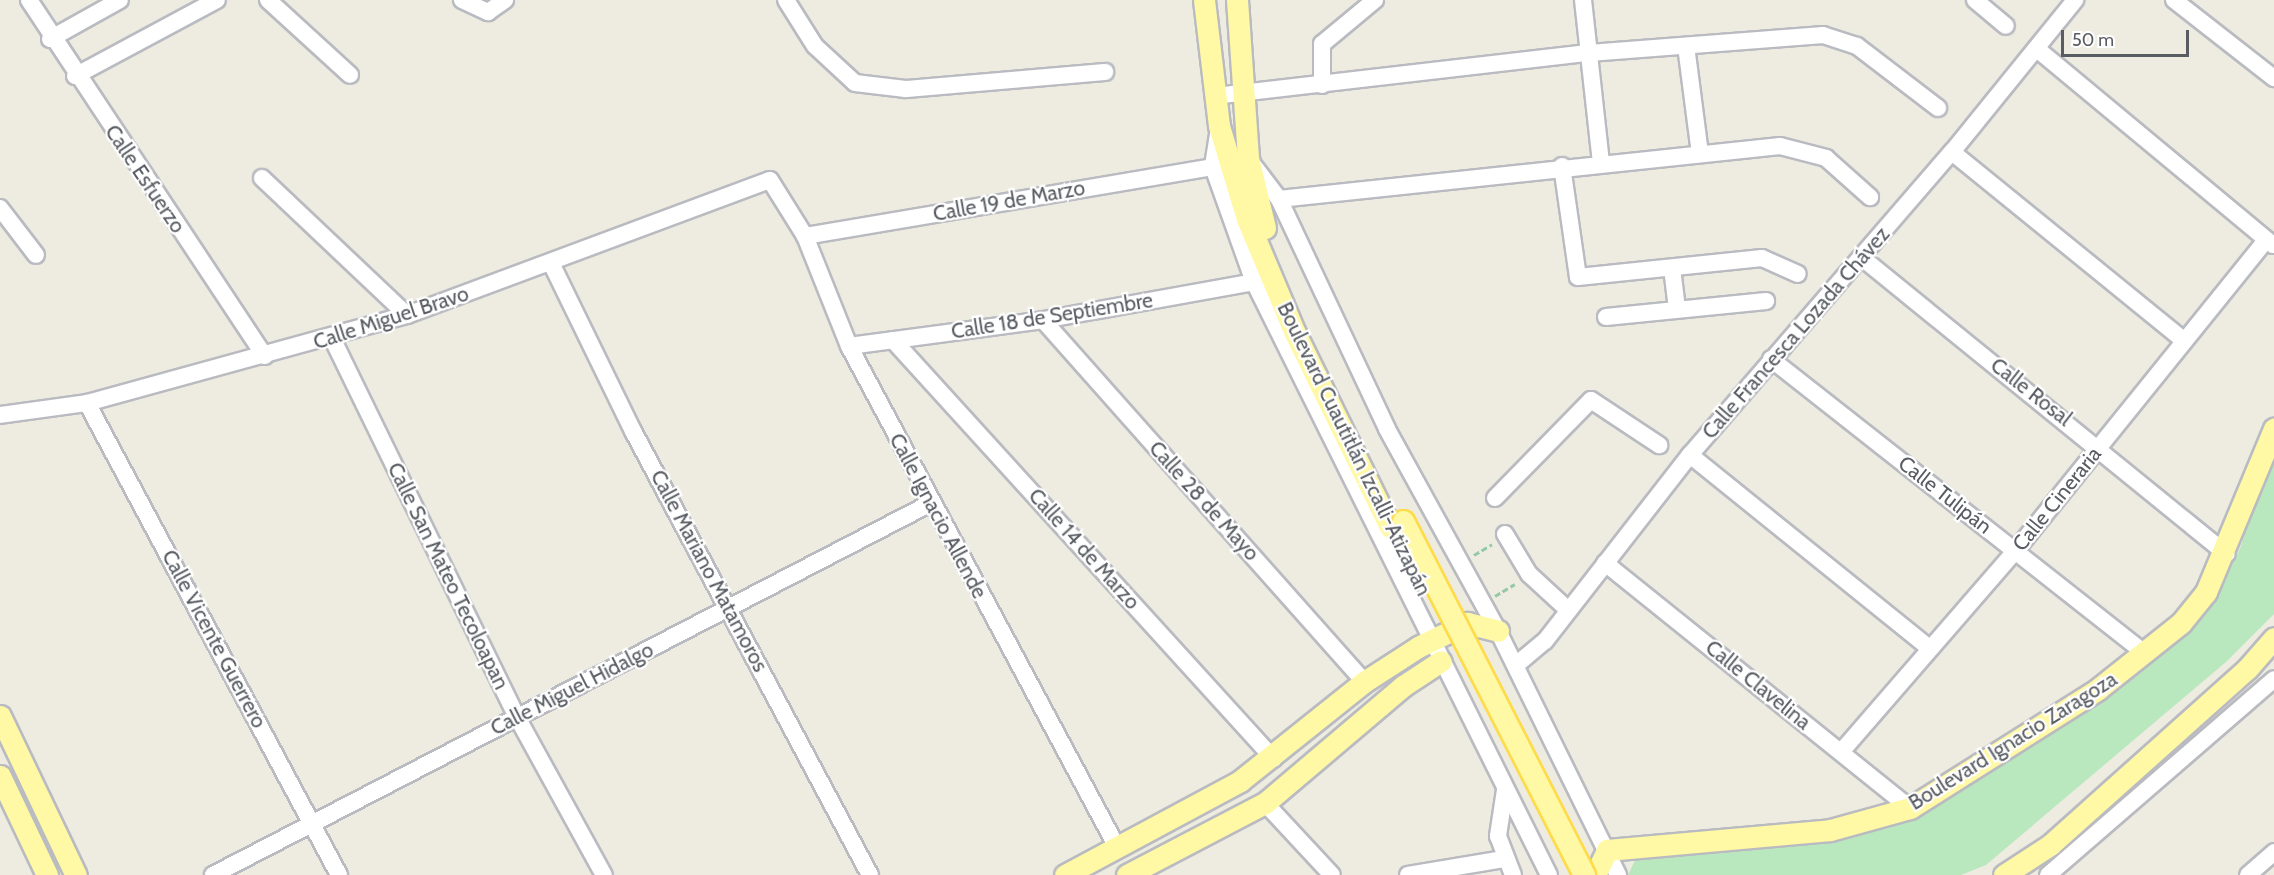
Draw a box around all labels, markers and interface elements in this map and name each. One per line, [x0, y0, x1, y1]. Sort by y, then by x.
scale bar [2064, 18, 2192, 56]
text: 50 m [2072, 29, 2114, 51]
street label: Calle Esfuerzo [100, 120, 190, 238]
street label: Calle 19 de Marzo [931, 175, 1087, 227]
street label: Calle Francesca Lozada Chávez [1697, 222, 1895, 444]
street label: Calle Miguel Bravo [310, 281, 472, 355]
street label: Calle 18 de Septiembre [949, 288, 1155, 344]
street label: Boulevard Cuautitlán Izcalli-Atizapán [1272, 298, 1436, 600]
street label: Calle Rosal [1985, 353, 2077, 431]
street label: Calle Ignacio Allende [884, 429, 992, 603]
street label: Calle 28 de Mayo [1144, 436, 1264, 566]
street label: Calle Cineraria [2007, 442, 2107, 556]
street label: Calle Tulipán [1893, 451, 1997, 539]
street label: Calle San Mateo Tecoloapan [382, 459, 514, 693]
street label: Calle Mariano Matamoros [645, 466, 773, 676]
street label: Calle 14 de Marzo [1023, 483, 1145, 615]
street label: Calle Vicente Guerrero [156, 546, 272, 732]
street label: Calle Clavelina [1700, 635, 1816, 735]
street label: Calle Miguel Hidalgo [486, 637, 658, 741]
street label: Boulevard Ignacio Zaragoza [1904, 666, 2122, 816]

